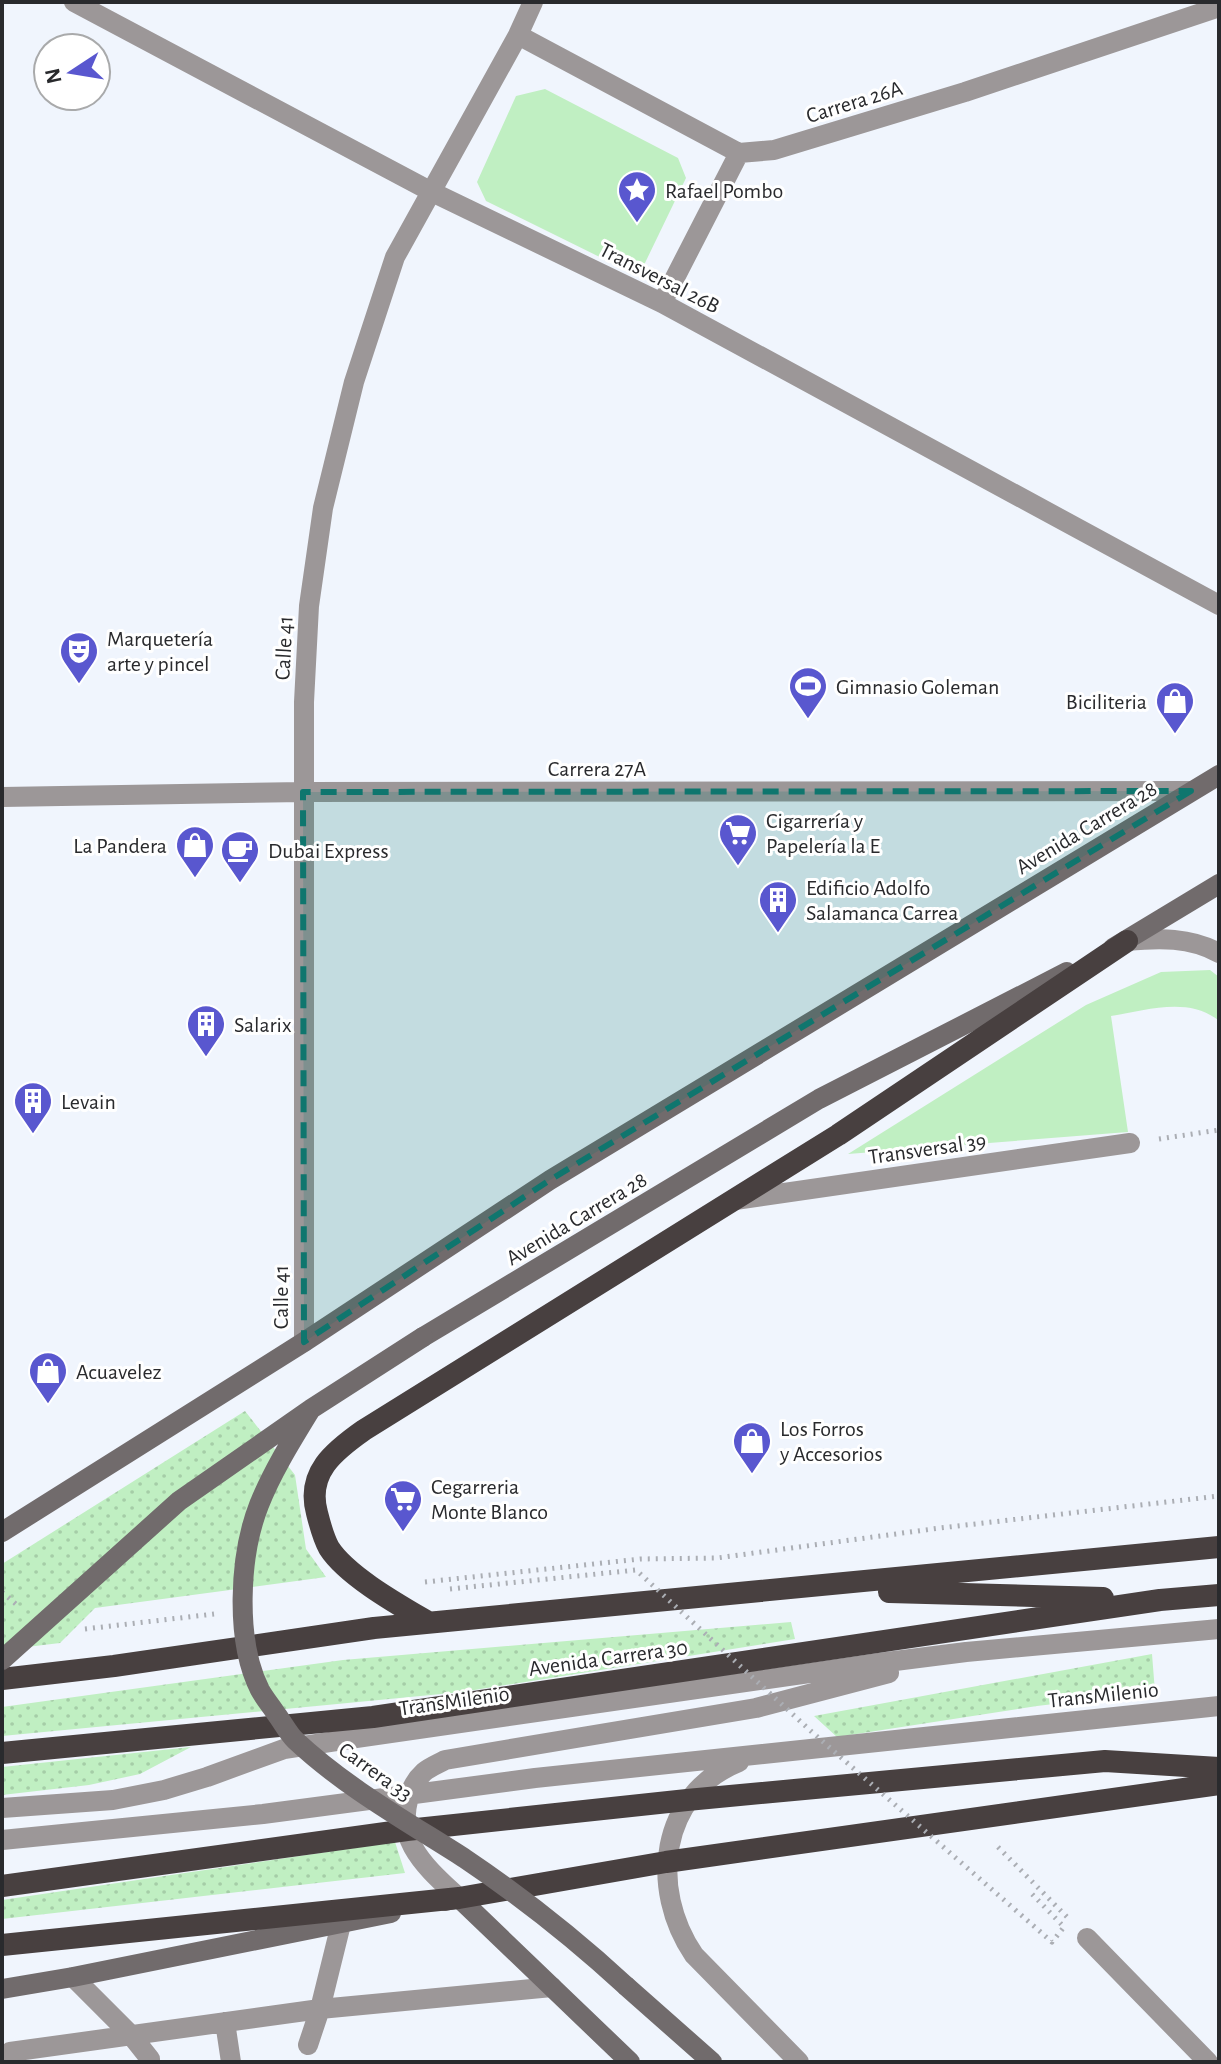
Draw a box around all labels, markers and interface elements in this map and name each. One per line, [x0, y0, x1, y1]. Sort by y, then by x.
north arrow [32, 32, 112, 112]
text: N [41, 66, 66, 86]
street label: Carrera 26A [804, 77, 905, 127]
place icon: Rafael Pombo [616, 169, 658, 224]
place label: Rafael Pombo [665, 180, 783, 202]
street label: Transversal 26B [596, 238, 723, 318]
street label: Calle 41 [271, 615, 297, 681]
place label: Marquetería arte y pincel [107, 628, 213, 675]
theatre icon: Marquetería arte y pincel [58, 630, 100, 685]
sports icon: Gimnasio Goleman [787, 665, 829, 720]
place label: Gimnasio Goleman [836, 676, 999, 698]
shop icon: Biciliteria [1154, 680, 1196, 735]
place label: Biciliteria [1066, 691, 1147, 713]
street label: Carrera 27A [548, 758, 646, 780]
street label: Avenida Carrera 28 [1012, 777, 1161, 879]
place label: Cigarrería y Papelería la E [766, 810, 880, 857]
supermarket icon: Cigarrería y Papelería la E [717, 812, 759, 867]
shop icon: La Pandera [174, 824, 216, 879]
cafe icon: Dubai Express [219, 829, 261, 884]
place label: La Pandera [73, 835, 167, 857]
place label: Dubai Express [268, 840, 389, 862]
place label: Edificio Adolfo Salamanca Carrea [806, 877, 958, 924]
building icon: Edificio Adolfo Salamanca Carrea [757, 879, 799, 934]
building icon: Salarix [185, 1003, 227, 1058]
place label: Salarix [234, 1014, 292, 1036]
building icon: Levain [12, 1080, 54, 1135]
place label: Levain [61, 1091, 116, 1113]
street label: Transversal 39 [867, 1130, 987, 1168]
street label: Avenida Carrera 28 [502, 1168, 651, 1270]
street label: Calle 41 [270, 1265, 292, 1329]
shop icon: Acuavelez [27, 1350, 69, 1405]
place label: Acuavelez [76, 1361, 162, 1383]
place label: Los Forros y Accesorios [779, 1418, 883, 1465]
shop icon: Los Forros y Accesorios [731, 1420, 773, 1475]
place label: Cegarreria Monte Blanco [431, 1476, 548, 1523]
supermarket icon: Cegarreria Monte Blanco [382, 1478, 424, 1533]
street label: Avenida Carrera 30 [527, 1636, 689, 1680]
street label: TransMilenio [1047, 1678, 1160, 1712]
street label: TransMilenio [397, 1682, 511, 1720]
street label: Carrera 33 [335, 1738, 416, 1806]

